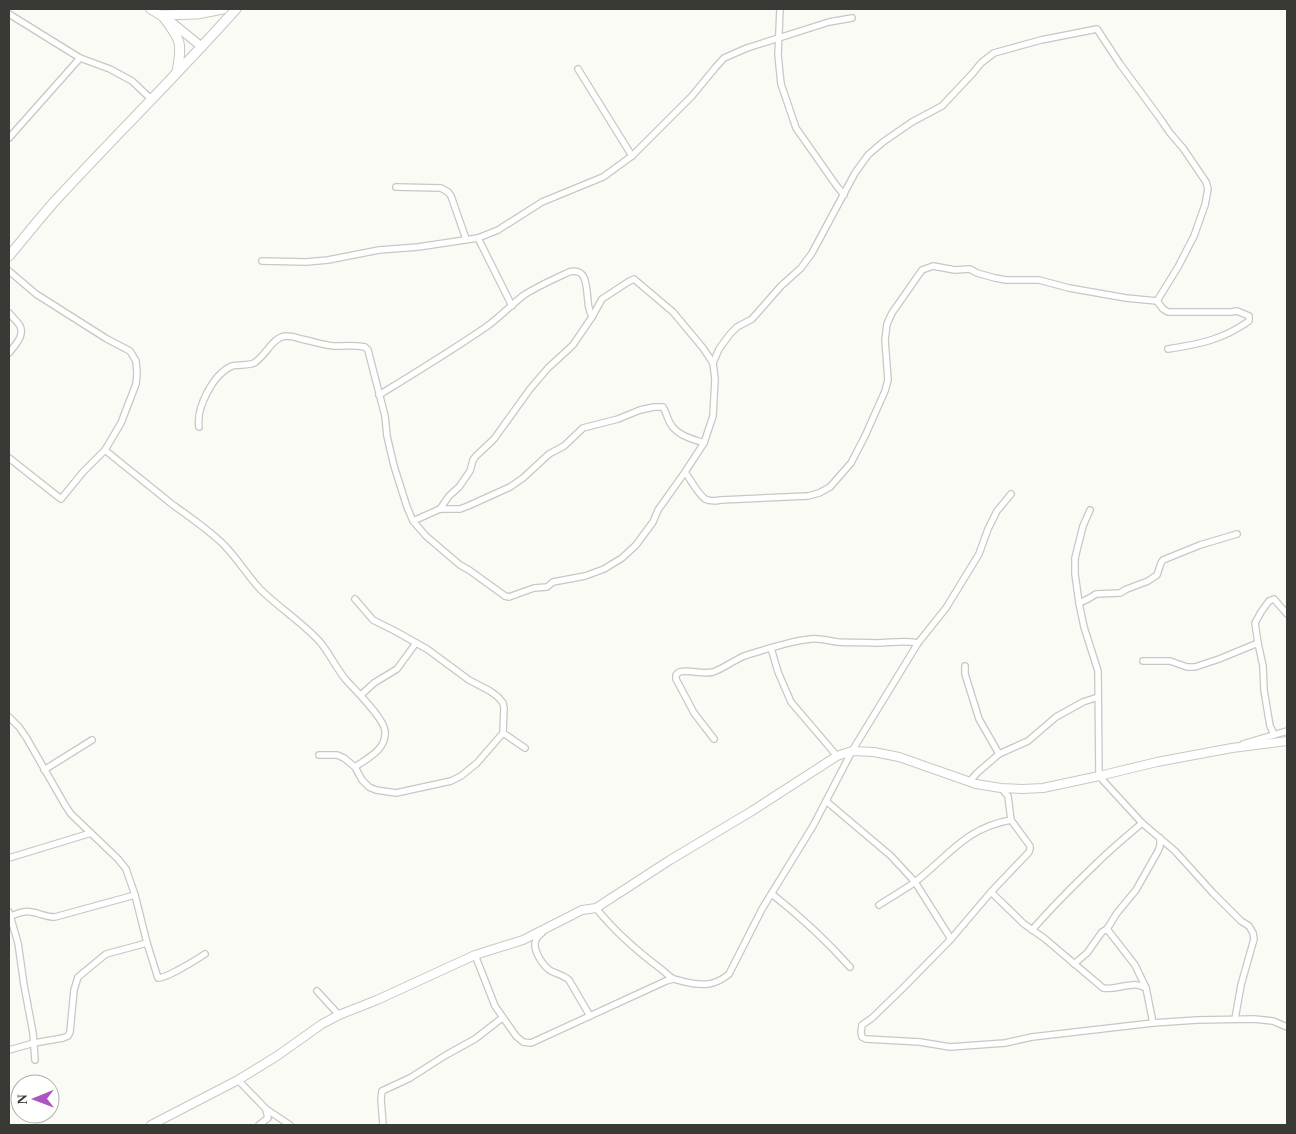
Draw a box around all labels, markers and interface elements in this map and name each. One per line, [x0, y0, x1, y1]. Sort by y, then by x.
north arrow [10, 1074, 60, 1124]
text: N [15, 1094, 30, 1104]

